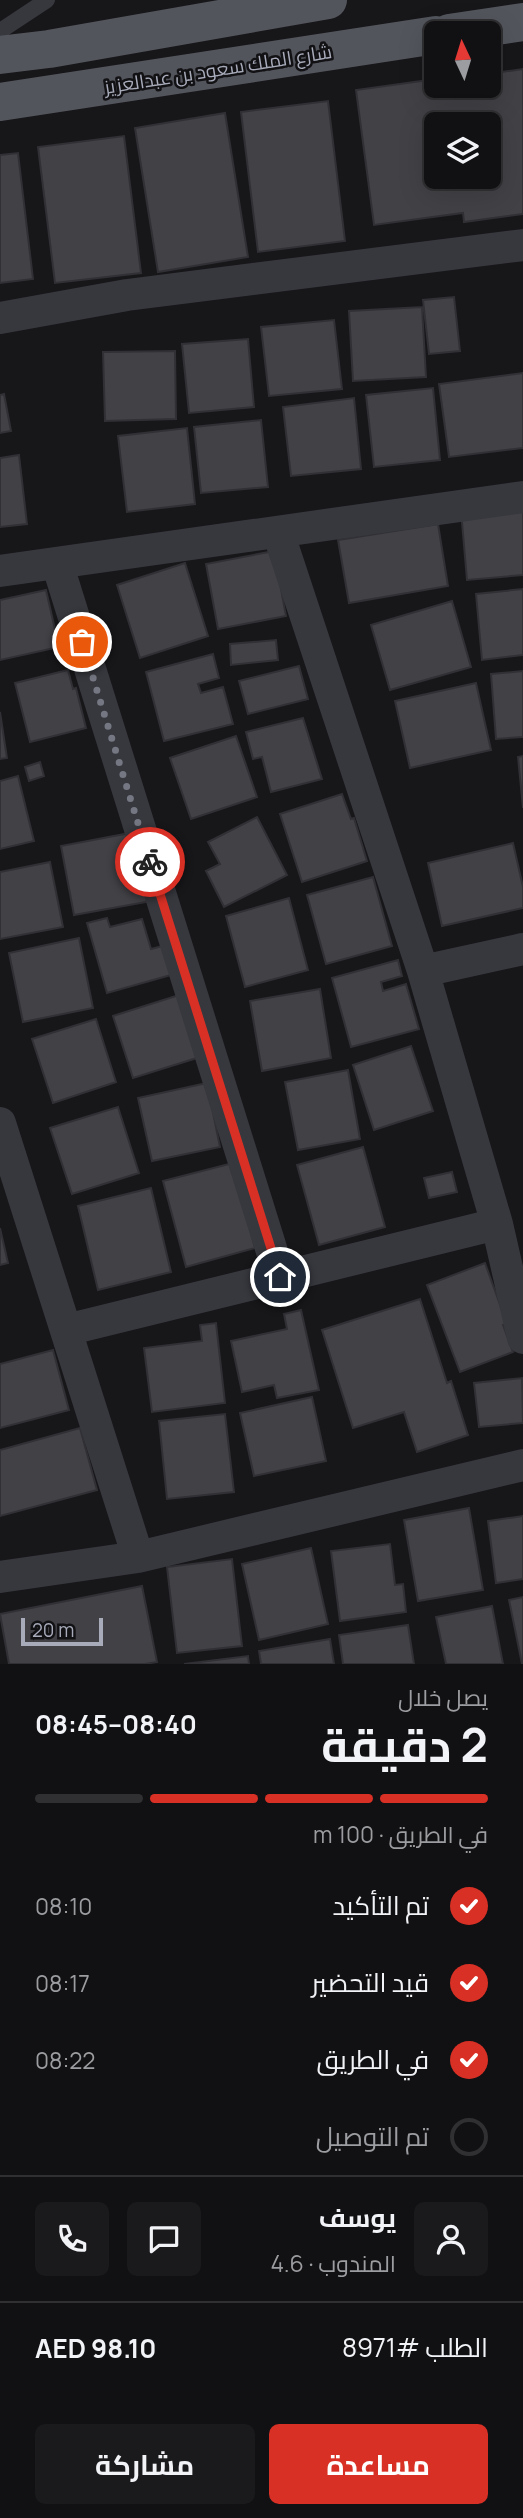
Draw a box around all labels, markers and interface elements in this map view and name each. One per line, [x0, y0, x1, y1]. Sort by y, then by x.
north arrow [424, 21, 500, 98]
map controls [424, 21, 501, 189]
street label: شارع الملك سعود بن عبدالعزيز [101, 38, 334, 101]
button: layers [424, 112, 501, 189]
pin [52, 612, 112, 672]
icon: bag [63, 623, 101, 661]
courier [115, 827, 185, 897]
icon: bike [131, 843, 169, 881]
pin [250, 1247, 310, 1307]
icon: home [261, 1258, 299, 1296]
scale bar [21, 1615, 103, 1647]
text: 20 m [32, 1617, 74, 1643]
text: يصل خلال [398, 1681, 488, 1713]
text: 08:40–08:45 [35, 1706, 197, 1742]
text: 2 دقيقة [321, 1713, 488, 1776]
text: في الطريق · 100 m [313, 1818, 488, 1850]
text: تم التأكيد [332, 1887, 429, 1923]
icon: check [450, 1887, 488, 1925]
text: 08:10 [35, 1890, 92, 1922]
text: قيد التحضير [311, 1964, 429, 2000]
icon: check [450, 1964, 488, 2002]
text: 08:17 [35, 1967, 90, 1999]
text: في الطريق [316, 2041, 429, 2077]
icon: check [450, 2041, 488, 2079]
text: 08:22 [35, 2044, 95, 2076]
text: تم التوصيل [316, 2118, 429, 2154]
text: يوسف [319, 2199, 396, 2235]
button: phone [35, 2202, 109, 2276]
button: chat [127, 2202, 201, 2276]
button: person [414, 2202, 488, 2276]
text: المندوب · 4.6 [271, 2247, 396, 2279]
text: الطلب #8971 [342, 2329, 488, 2365]
text: AED 98.10 [35, 2330, 156, 2366]
button: مشاركة [35, 2424, 255, 2504]
button: مساعدة [269, 2424, 488, 2504]

